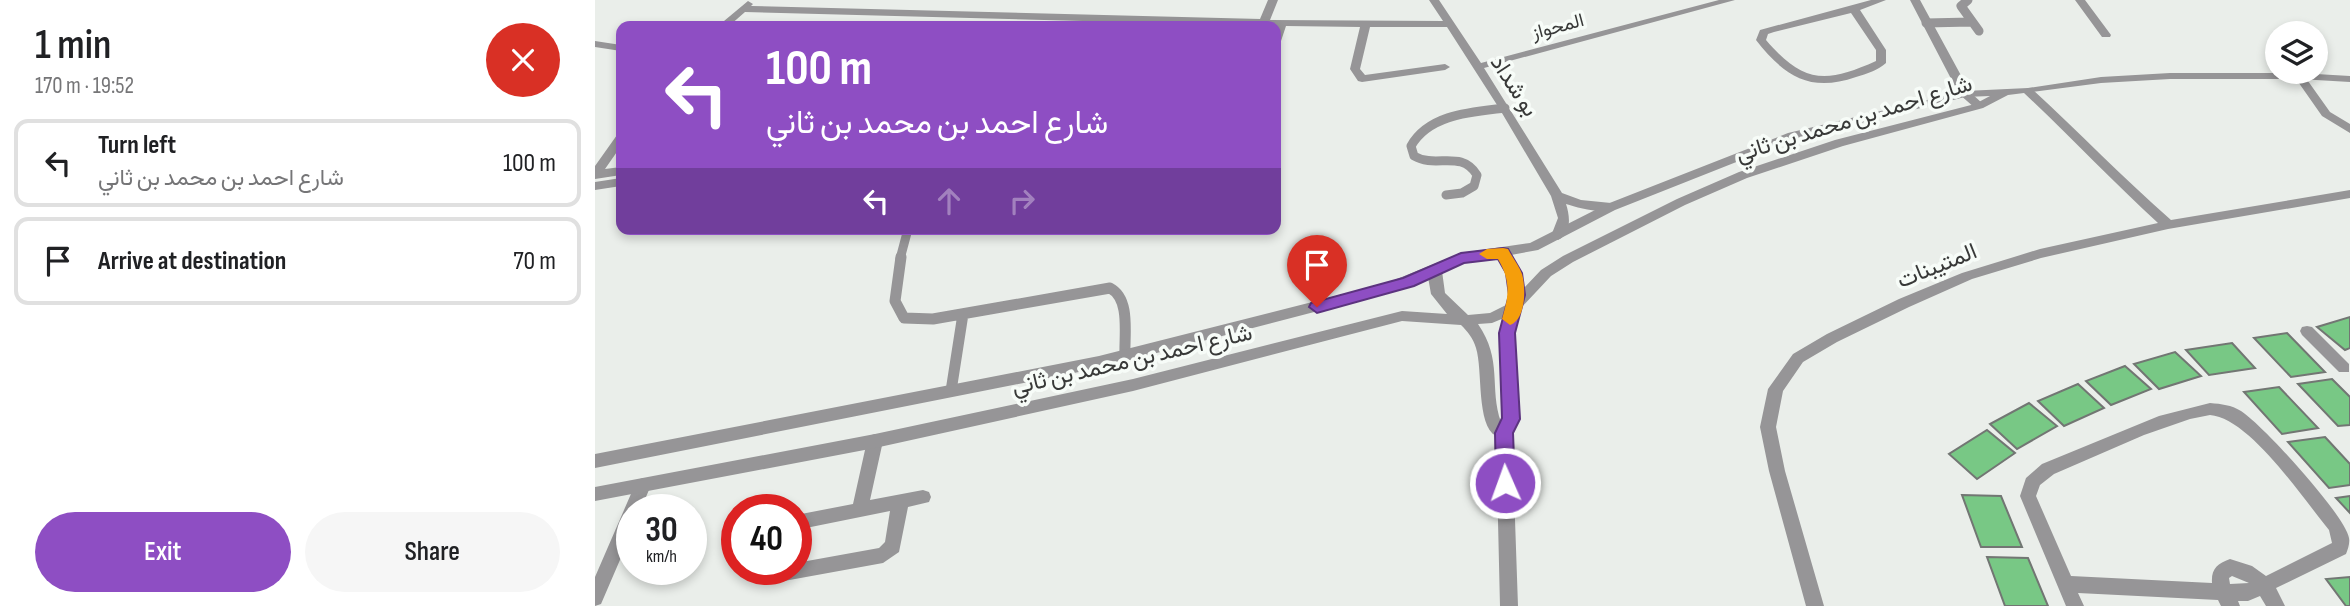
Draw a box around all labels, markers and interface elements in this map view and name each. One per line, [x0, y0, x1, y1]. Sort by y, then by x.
street label: المحواز [1528, 9, 1587, 45]
text: 1 min [35, 20, 111, 71]
map controls [2265, 21, 2328, 84]
button: layers [2265, 21, 2328, 84]
button: close [486, 23, 560, 97]
text: 100 m [766, 40, 872, 99]
icon: left [651, 49, 742, 140]
street label: بو شداد [1484, 50, 1544, 122]
street label: شارع احمد بن محمد بن ثاني [1732, 70, 1977, 172]
text: 170 m · 19:52 [35, 72, 134, 100]
text: شارع احمد بن محمد بن ثاني [766, 104, 1108, 143]
text: Turn left [98, 130, 176, 161]
icon: left [39, 144, 77, 182]
text: 100 m [503, 148, 556, 179]
text: شارع احمد بن محمد بن ثاني [98, 164, 344, 192]
icon: left [857, 182, 895, 220]
icon: ahead [930, 182, 968, 220]
icon: right [1003, 182, 1041, 220]
pin [1287, 235, 1347, 307]
street label: المتيبنات [1893, 237, 1981, 295]
icon: arrive [39, 242, 77, 280]
text: Arrive at destination [98, 246, 286, 277]
text: 70 m [513, 246, 556, 277]
icon: arrive [1298, 246, 1336, 284]
street label: شارع احمد بن محمد بن ثاني [1009, 319, 1256, 405]
position arrow [1468, 446, 1542, 520]
speed limit sign: 40 [721, 494, 812, 585]
text: 30 [645, 509, 678, 552]
button: Exit [35, 512, 291, 592]
button: Share [305, 512, 560, 592]
text: km/h [646, 546, 677, 567]

